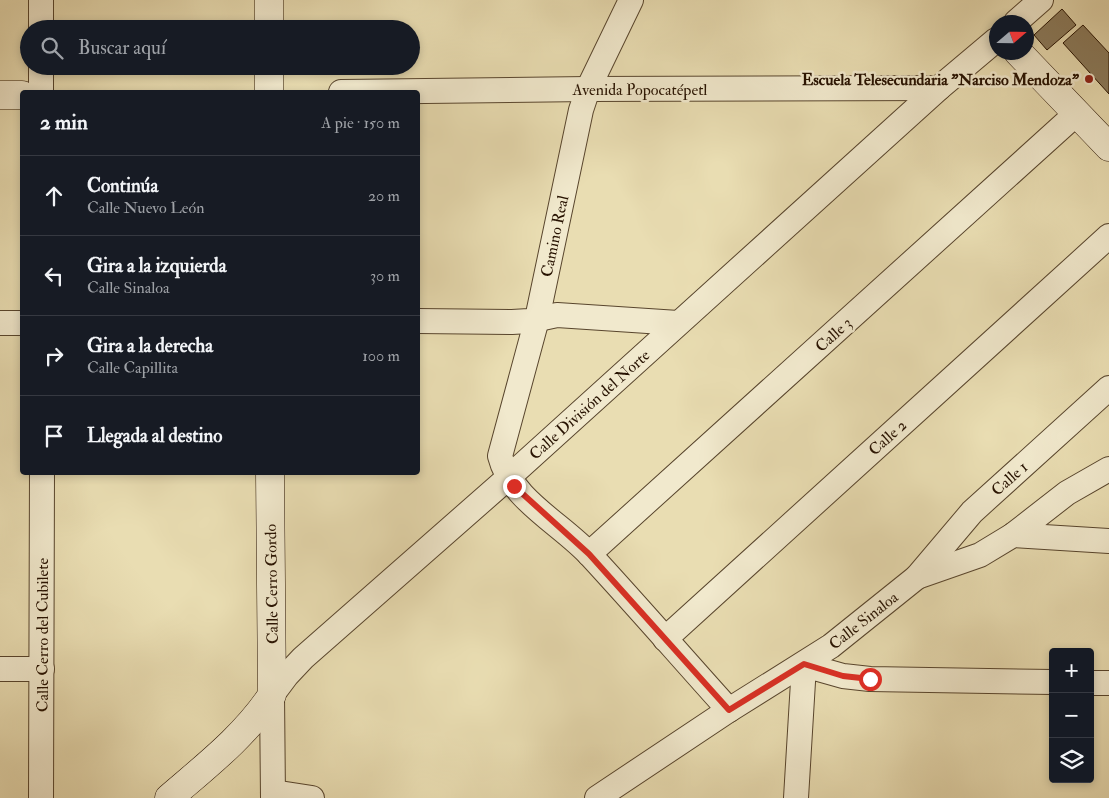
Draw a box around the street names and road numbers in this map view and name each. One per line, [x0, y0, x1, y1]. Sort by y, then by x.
street label: Avenida Popocatépetl [572, 80, 707, 101]
street label: Camino Real [537, 194, 573, 279]
street label: Calle 3 [811, 313, 856, 356]
street label: Calle División del Norte [525, 345, 654, 464]
street label: Calle 2 [864, 415, 911, 460]
street label: Calle 1 [987, 457, 1032, 500]
street label: Calle Cerro Gordo [261, 523, 283, 644]
street label: Calle Cerro del Cubilete [33, 558, 53, 712]
street label: Calle Sinaloa [825, 587, 903, 654]

